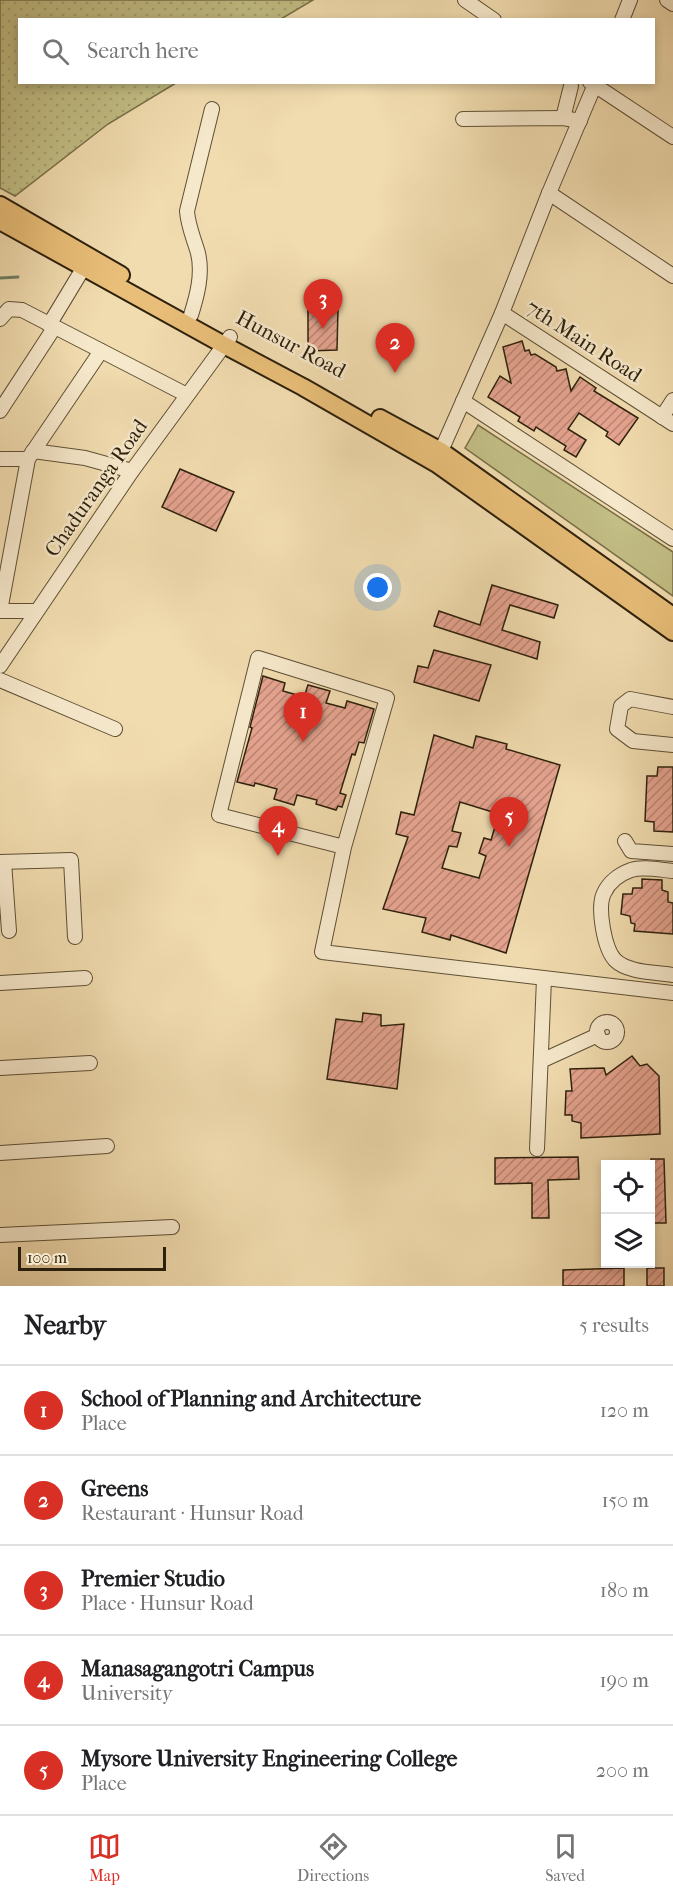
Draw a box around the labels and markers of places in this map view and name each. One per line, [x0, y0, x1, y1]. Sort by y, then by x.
pin: 3 [304, 280, 342, 329]
pin: 2 [376, 324, 414, 373]
pin: 1 [284, 692, 322, 742]
pin: 5 [490, 798, 528, 847]
pin: 4 [258, 806, 298, 856]

